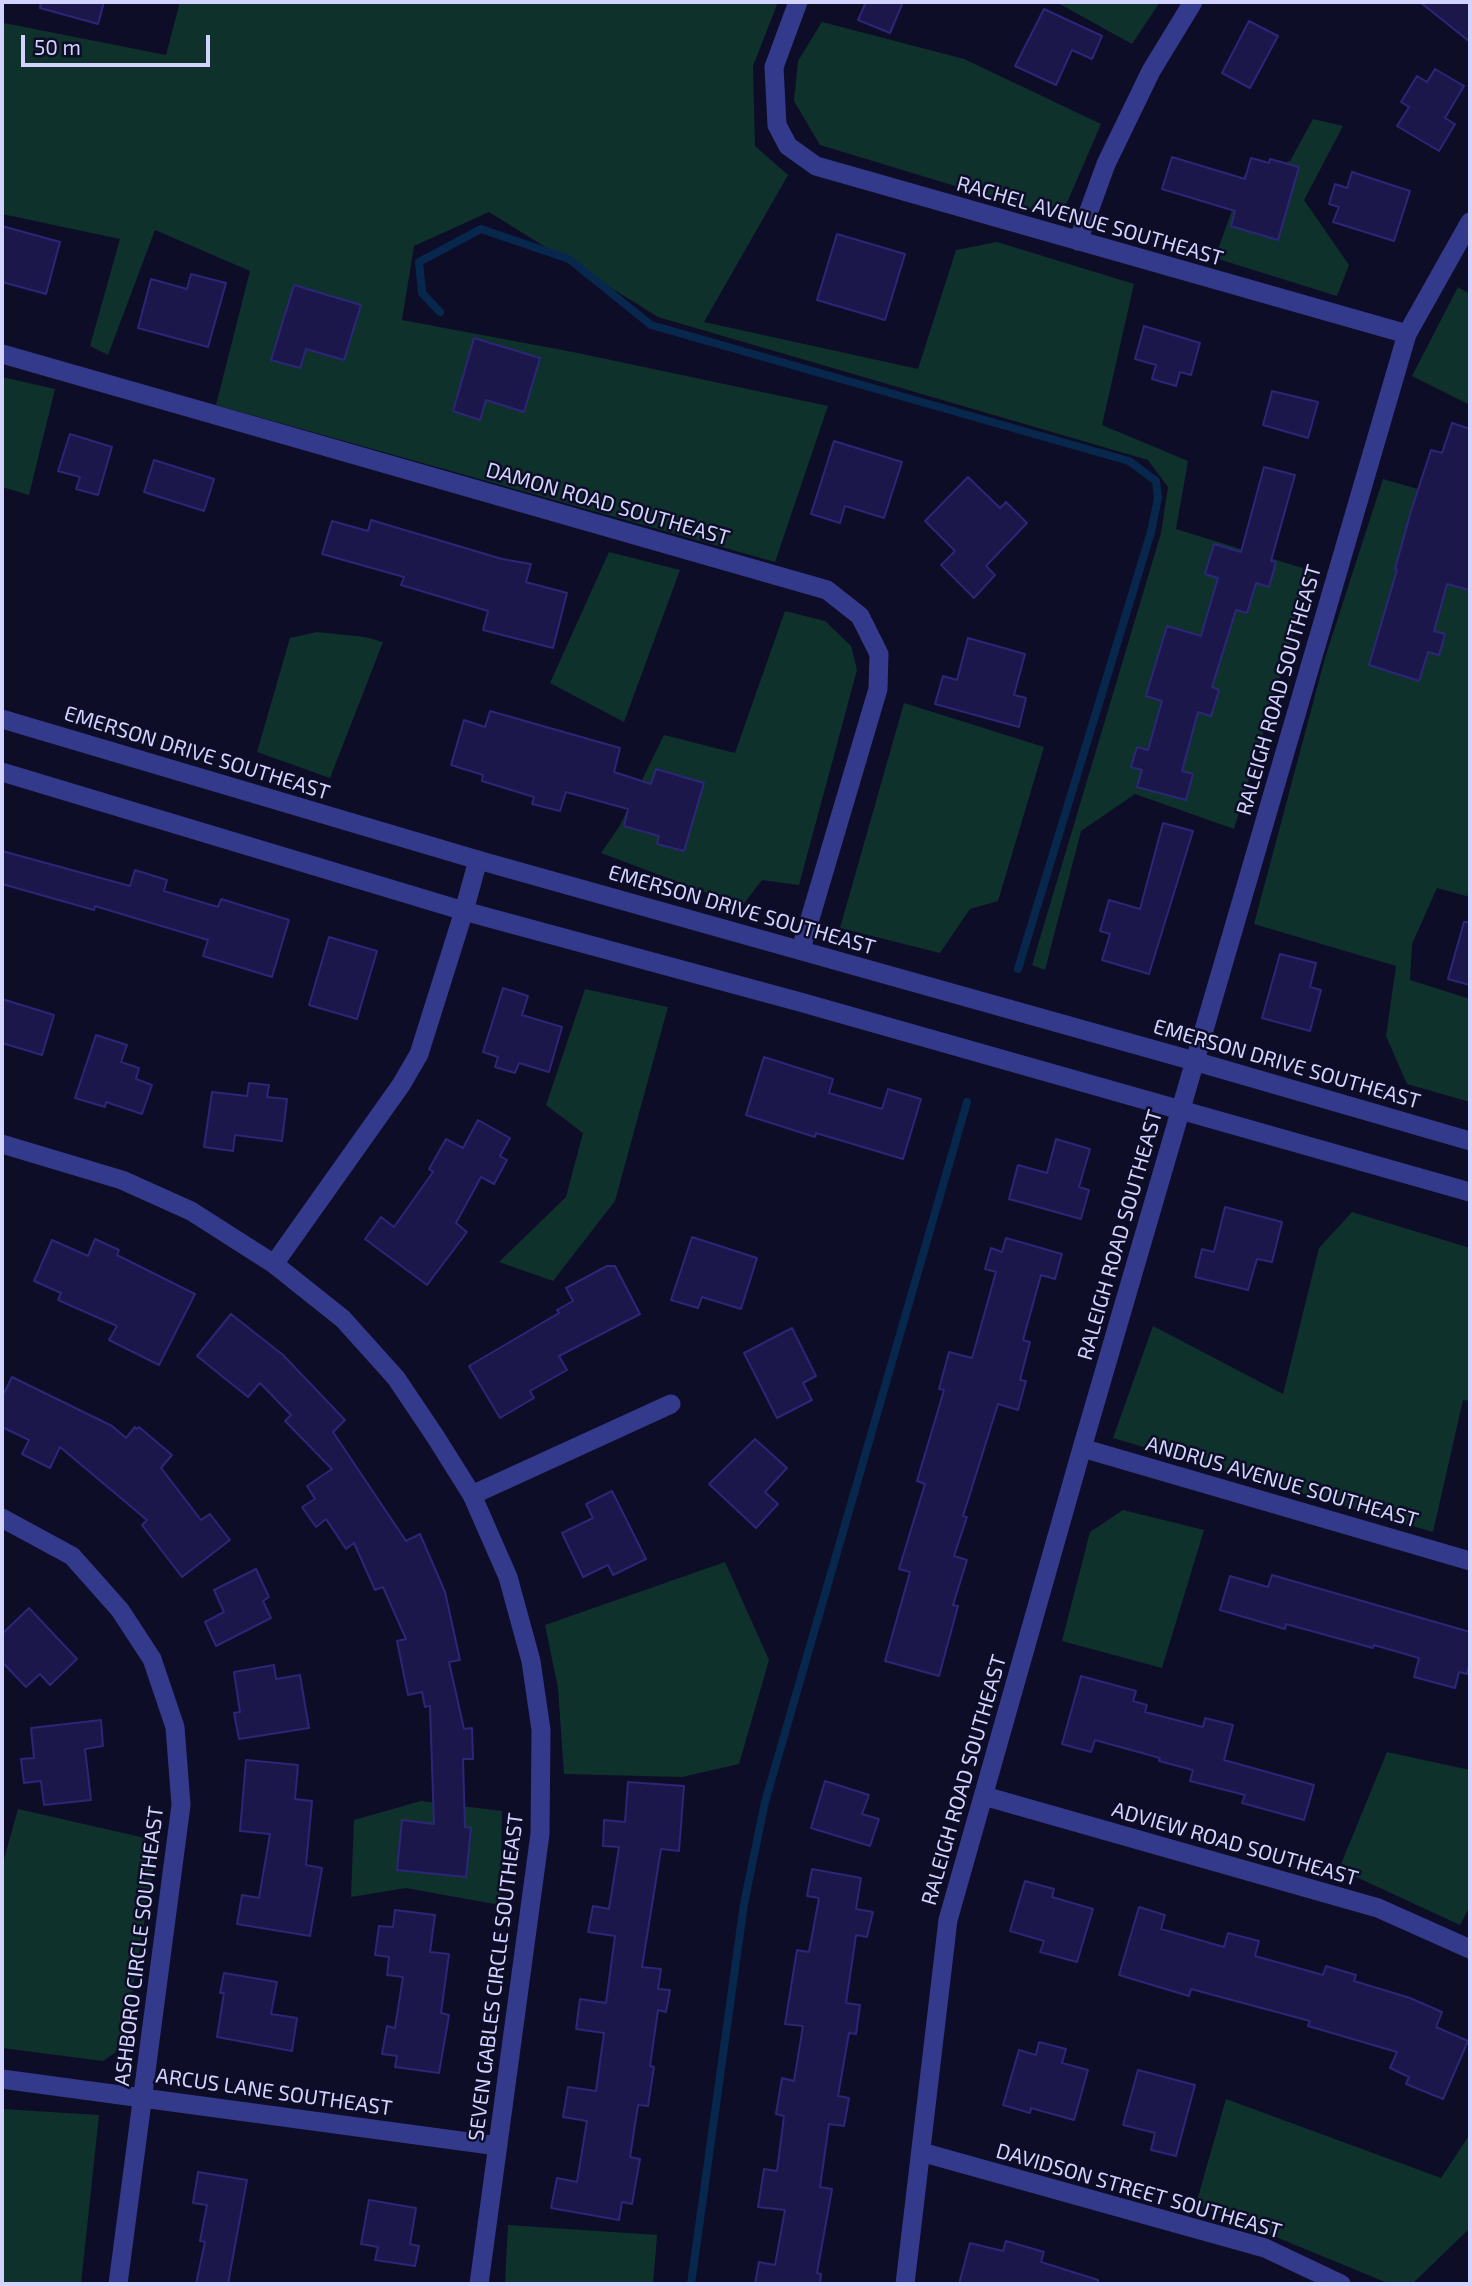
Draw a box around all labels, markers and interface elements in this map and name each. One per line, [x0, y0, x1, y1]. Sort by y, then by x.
scale bar [24, 21, 214, 65]
text: 50 m [34, 34, 81, 59]
street label: RACHEL AVENUE SOUTHEAST [954, 171, 1226, 271]
street label: DAMON ROAD SOUTHEAST [483, 457, 733, 551]
street label: RALEIGH ROAD SOUTHEAST [1231, 562, 1327, 818]
street label: EMERSON DRIVE SOUTHEAST [61, 701, 333, 805]
street label: EMERSON DRIVE SOUTHEAST [606, 860, 878, 960]
street label: EMERSON DRIVE SOUTHEAST [1151, 1014, 1423, 1114]
street label: RALEIGH ROAD SOUTHEAST [1072, 1107, 1168, 1363]
street label: ANDRUS AVENUE SOUTHEAST [1143, 1431, 1421, 1533]
street label: RALEIGH ROAD SOUTHEAST [916, 1652, 1012, 1908]
street label: ADVIEW ROAD SOUTHEAST [1109, 1797, 1361, 1891]
street label: ASHBORO CIRCLE SOUTHEAST [109, 1804, 169, 2088]
street label: SEVEN GABLES CIRCLE SOUTHEAST [463, 1812, 529, 2142]
street label: ARCUS LANE SOUTHEAST [154, 2063, 394, 2121]
street label: DAVIDSON STREET SOUTHEAST [993, 2138, 1285, 2244]

